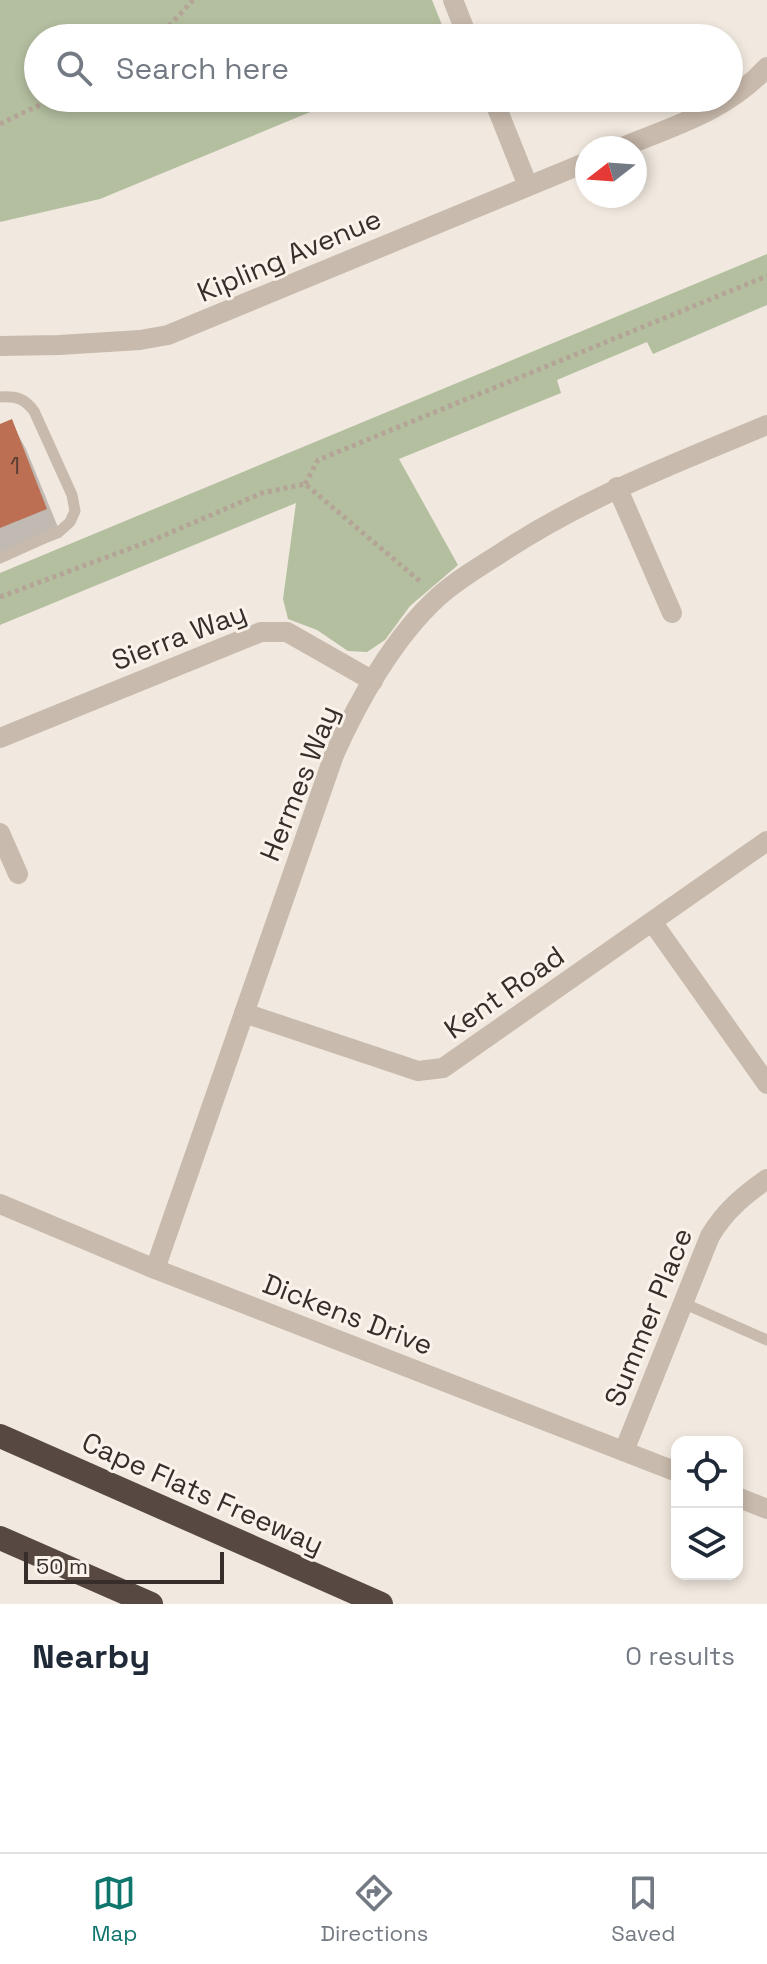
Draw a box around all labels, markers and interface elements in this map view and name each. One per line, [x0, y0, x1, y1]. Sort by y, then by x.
search box [24, 24, 743, 112]
icon: search [52, 46, 96, 90]
text: Search here [116, 49, 289, 88]
north arrow [575, 136, 647, 208]
street label: Kipling Avenue [192, 200, 386, 310]
house number: 1 [10, 450, 20, 481]
street label: Sierra Way [107, 594, 251, 678]
street label: Hermes Way [251, 700, 347, 866]
street label: Kent Road [437, 937, 571, 1047]
street label: Summer Place [596, 1222, 700, 1412]
street label: Dickens Drive [258, 1265, 438, 1363]
street label: Cape Flats Freeway [76, 1423, 330, 1563]
map controls [671, 1436, 743, 1580]
button: locate [671, 1436, 743, 1508]
button: layers [671, 1508, 743, 1580]
scale bar [24, 1548, 224, 1584]
text: 50 m [36, 1552, 88, 1580]
text: Nearby [32, 1635, 150, 1678]
text: 0 results [625, 1639, 735, 1673]
tab: Map [92, 1871, 137, 1947]
tab: Directions [320, 1871, 428, 1947]
tab: Saved [611, 1871, 675, 1947]

